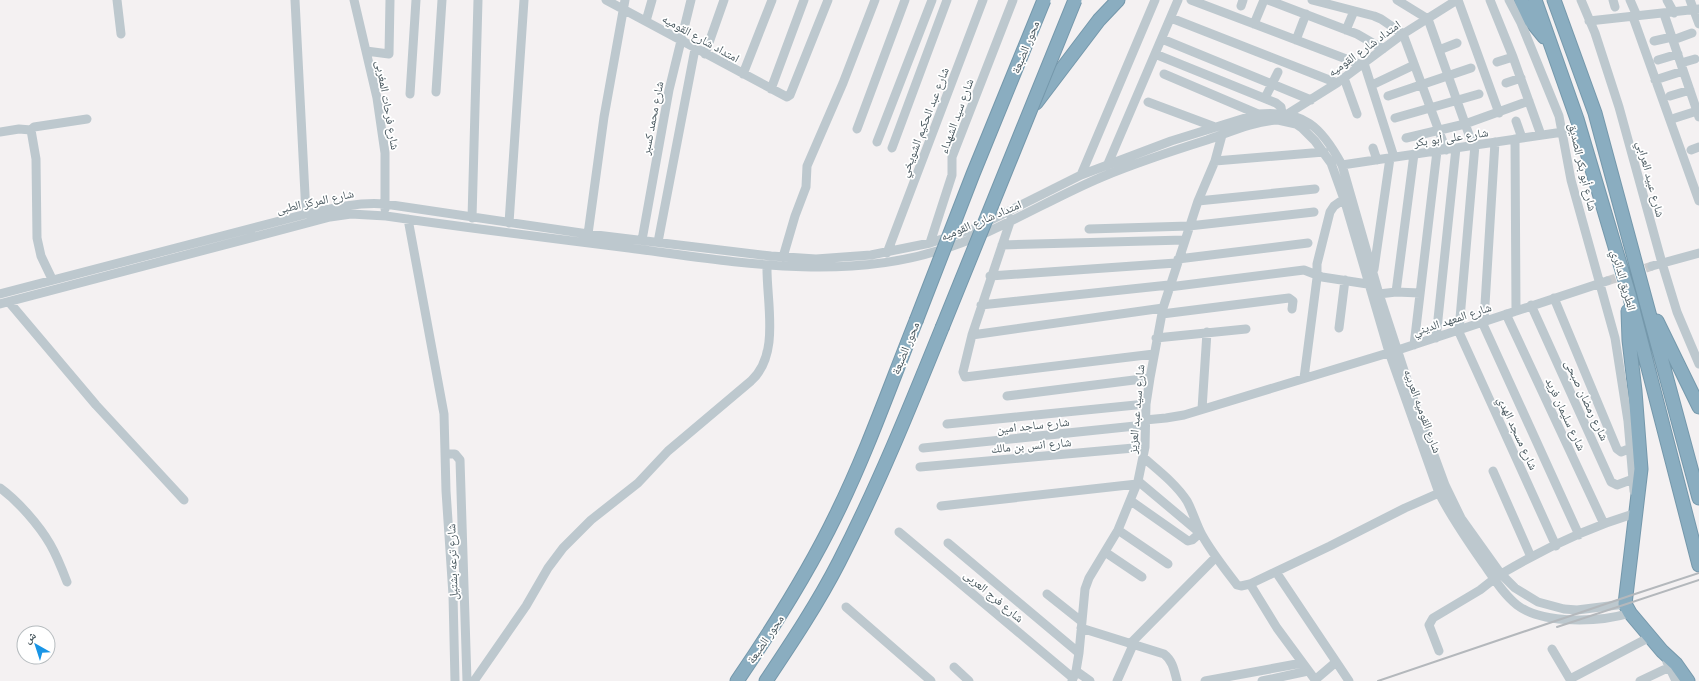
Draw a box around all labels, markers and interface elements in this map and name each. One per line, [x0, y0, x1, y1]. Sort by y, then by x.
street label: امتداد شارع القوميه [659, 11, 742, 66]
street label: امتداد شارع القوميه [1325, 17, 1404, 80]
street label: محور الضبعة [1008, 18, 1043, 76]
street label: شارع فرحات المغربى [372, 59, 403, 151]
street label: شارع عبد الحكيم الشويخي [896, 65, 955, 180]
street label: شارع سيد الشهداء [935, 76, 977, 156]
street label: شارع محمد كسبر [637, 80, 667, 157]
street label: شارع أبو بكر الصديق [1565, 122, 1600, 213]
street label: شارع على أبو بكر [1412, 124, 1489, 151]
street label: شارع عبيد العرابي [1631, 139, 1668, 220]
street label: شارع المركز الطبى [275, 185, 355, 218]
street label: امتداد شارع القوميه [938, 196, 1024, 245]
street label: الطريق الدائري [1605, 248, 1640, 313]
street label: شارع المعهد الديني [1411, 299, 1494, 342]
street label: محور الضبعة [888, 319, 923, 377]
street label: شارع رمضان صبحى [1561, 357, 1612, 443]
street label: شارع سيد عبد العزيز [1125, 364, 1148, 455]
street label: شارع القوميه العربيه [1400, 367, 1445, 455]
street label: شارع سليمان فريد [1542, 375, 1590, 453]
street label: شارع مسجد الهدي [1492, 394, 1542, 473]
street label: شارع ساجد امين [996, 414, 1070, 437]
street label: شارع انس بن مالك [990, 434, 1072, 457]
street label: شارع ترعه بشتيل [443, 523, 462, 600]
street label: شارع فرج العربى [960, 567, 1027, 626]
street label: محور الضبعة [743, 612, 787, 666]
north arrow [16, 625, 56, 665]
text: ش [21, 628, 40, 647]

